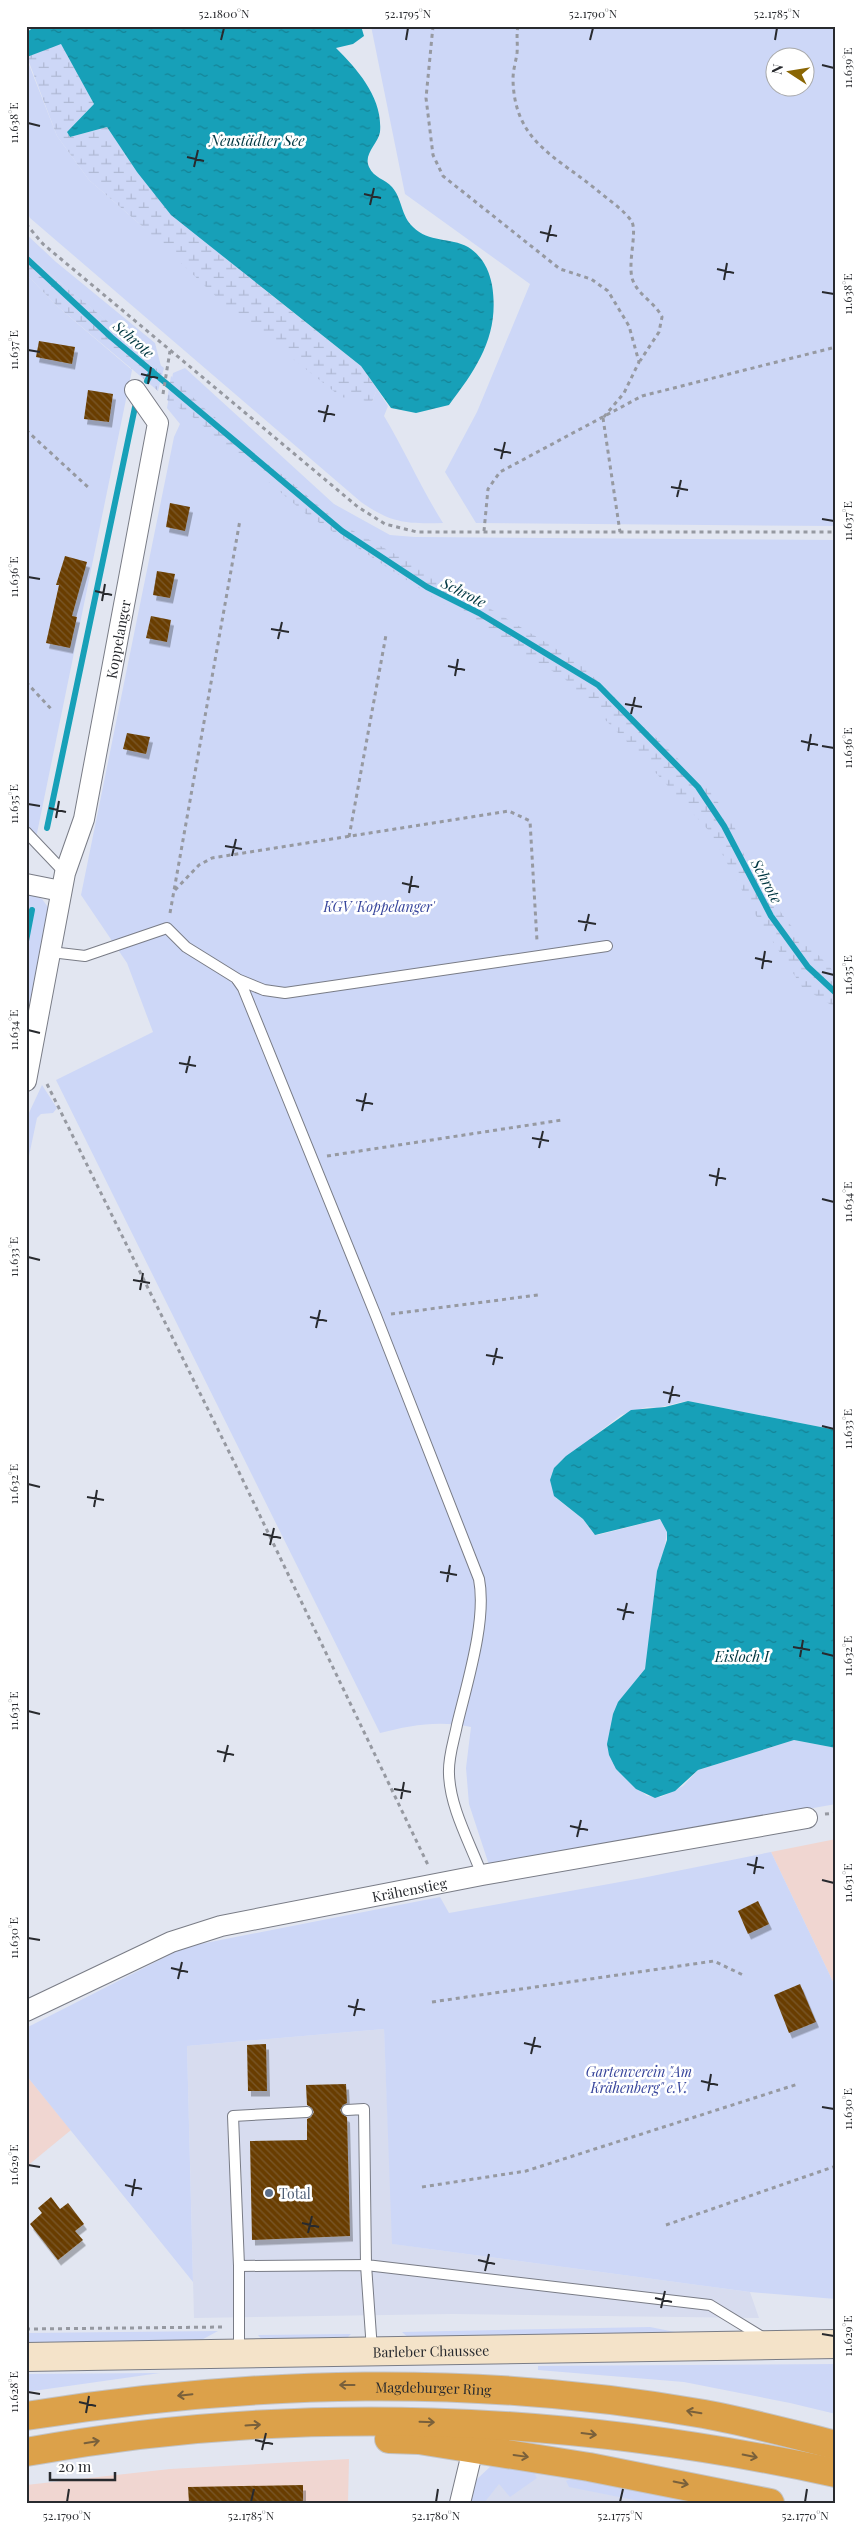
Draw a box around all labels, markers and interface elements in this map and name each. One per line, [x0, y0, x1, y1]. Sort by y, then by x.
text: 52.1800°N [199, 5, 250, 21]
text: 52.1795°N [385, 5, 432, 21]
text: 52.1790°N [569, 5, 618, 21]
text: 52.1785°N [754, 5, 801, 21]
north arrow [764, 48, 814, 98]
text: 11.639°E [839, 48, 855, 88]
text: N [766, 62, 787, 76]
text: 11.638°E [5, 102, 21, 144]
water label: Neustädter See [207, 130, 305, 150]
text: 11.638°E [839, 273, 855, 315]
water label: Schrote [109, 315, 159, 363]
text: 11.637°E [5, 330, 21, 370]
text: 11.637°E [839, 501, 855, 541]
text: 11.636°E [5, 557, 21, 597]
water label: Schrote [437, 572, 490, 612]
street label: Koppelanger [101, 597, 134, 680]
text: 11.636°E [839, 728, 855, 768]
text: 11.635°E [5, 784, 21, 824]
water label: Schrote [746, 854, 787, 907]
park label: KGV 'Koppelanger' [322, 897, 436, 916]
text: 11.635°E [839, 955, 855, 995]
text: 11.634°E [5, 1010, 21, 1050]
text: 11.634°E [839, 1182, 855, 1222]
text: 11.633°E [5, 1237, 21, 1277]
text: 11.633°E [839, 1409, 855, 1449]
text: 11.632°E [5, 1464, 21, 1504]
text: 11.632°E [839, 1636, 855, 1676]
water label: Eisloch I [714, 1646, 771, 1666]
text: 11.631°E [5, 1691, 21, 1731]
text: 11.631°E [839, 1863, 855, 1903]
street label: Krähenstieg [370, 1872, 449, 1906]
text: 11.630°E [5, 1917, 21, 1959]
park label: Gartenverein "Am Krähenberg" e.V. [586, 2062, 692, 2097]
text: 11.630°E [839, 2088, 855, 2130]
text: 11.629°E [5, 2145, 21, 2185]
place label: Total [279, 2184, 311, 2203]
marker: Total [263, 2187, 275, 2199]
text: 11.629°E [839, 2316, 855, 2356]
street label: Barleber Chaussee [372, 2340, 489, 2361]
text: 11.628°E [5, 2371, 21, 2413]
street label: Magdeburger Ring [375, 2377, 493, 2399]
one-way arrow [339, 2380, 356, 2390]
one-way arrow [177, 2390, 193, 2400]
one-way arrow [687, 2407, 703, 2417]
one-way arrow [419, 2418, 435, 2427]
one-way arrow [245, 2420, 261, 2429]
one-way arrow [581, 2429, 597, 2439]
one-way arrow [83, 2436, 99, 2446]
scale bar [50, 2449, 115, 2481]
one-way arrow [513, 2451, 529, 2461]
one-way arrow [742, 2452, 758, 2462]
text: 20 m [58, 2456, 92, 2476]
one-way arrow [673, 2479, 689, 2489]
text: 52.1790°N [43, 2507, 92, 2523]
text: 52.1785°N [228, 2507, 275, 2523]
text: 52.1780°N [412, 2507, 461, 2523]
text: 52.1775°N [597, 2507, 643, 2523]
text: 52.1770°N [781, 2507, 829, 2523]

